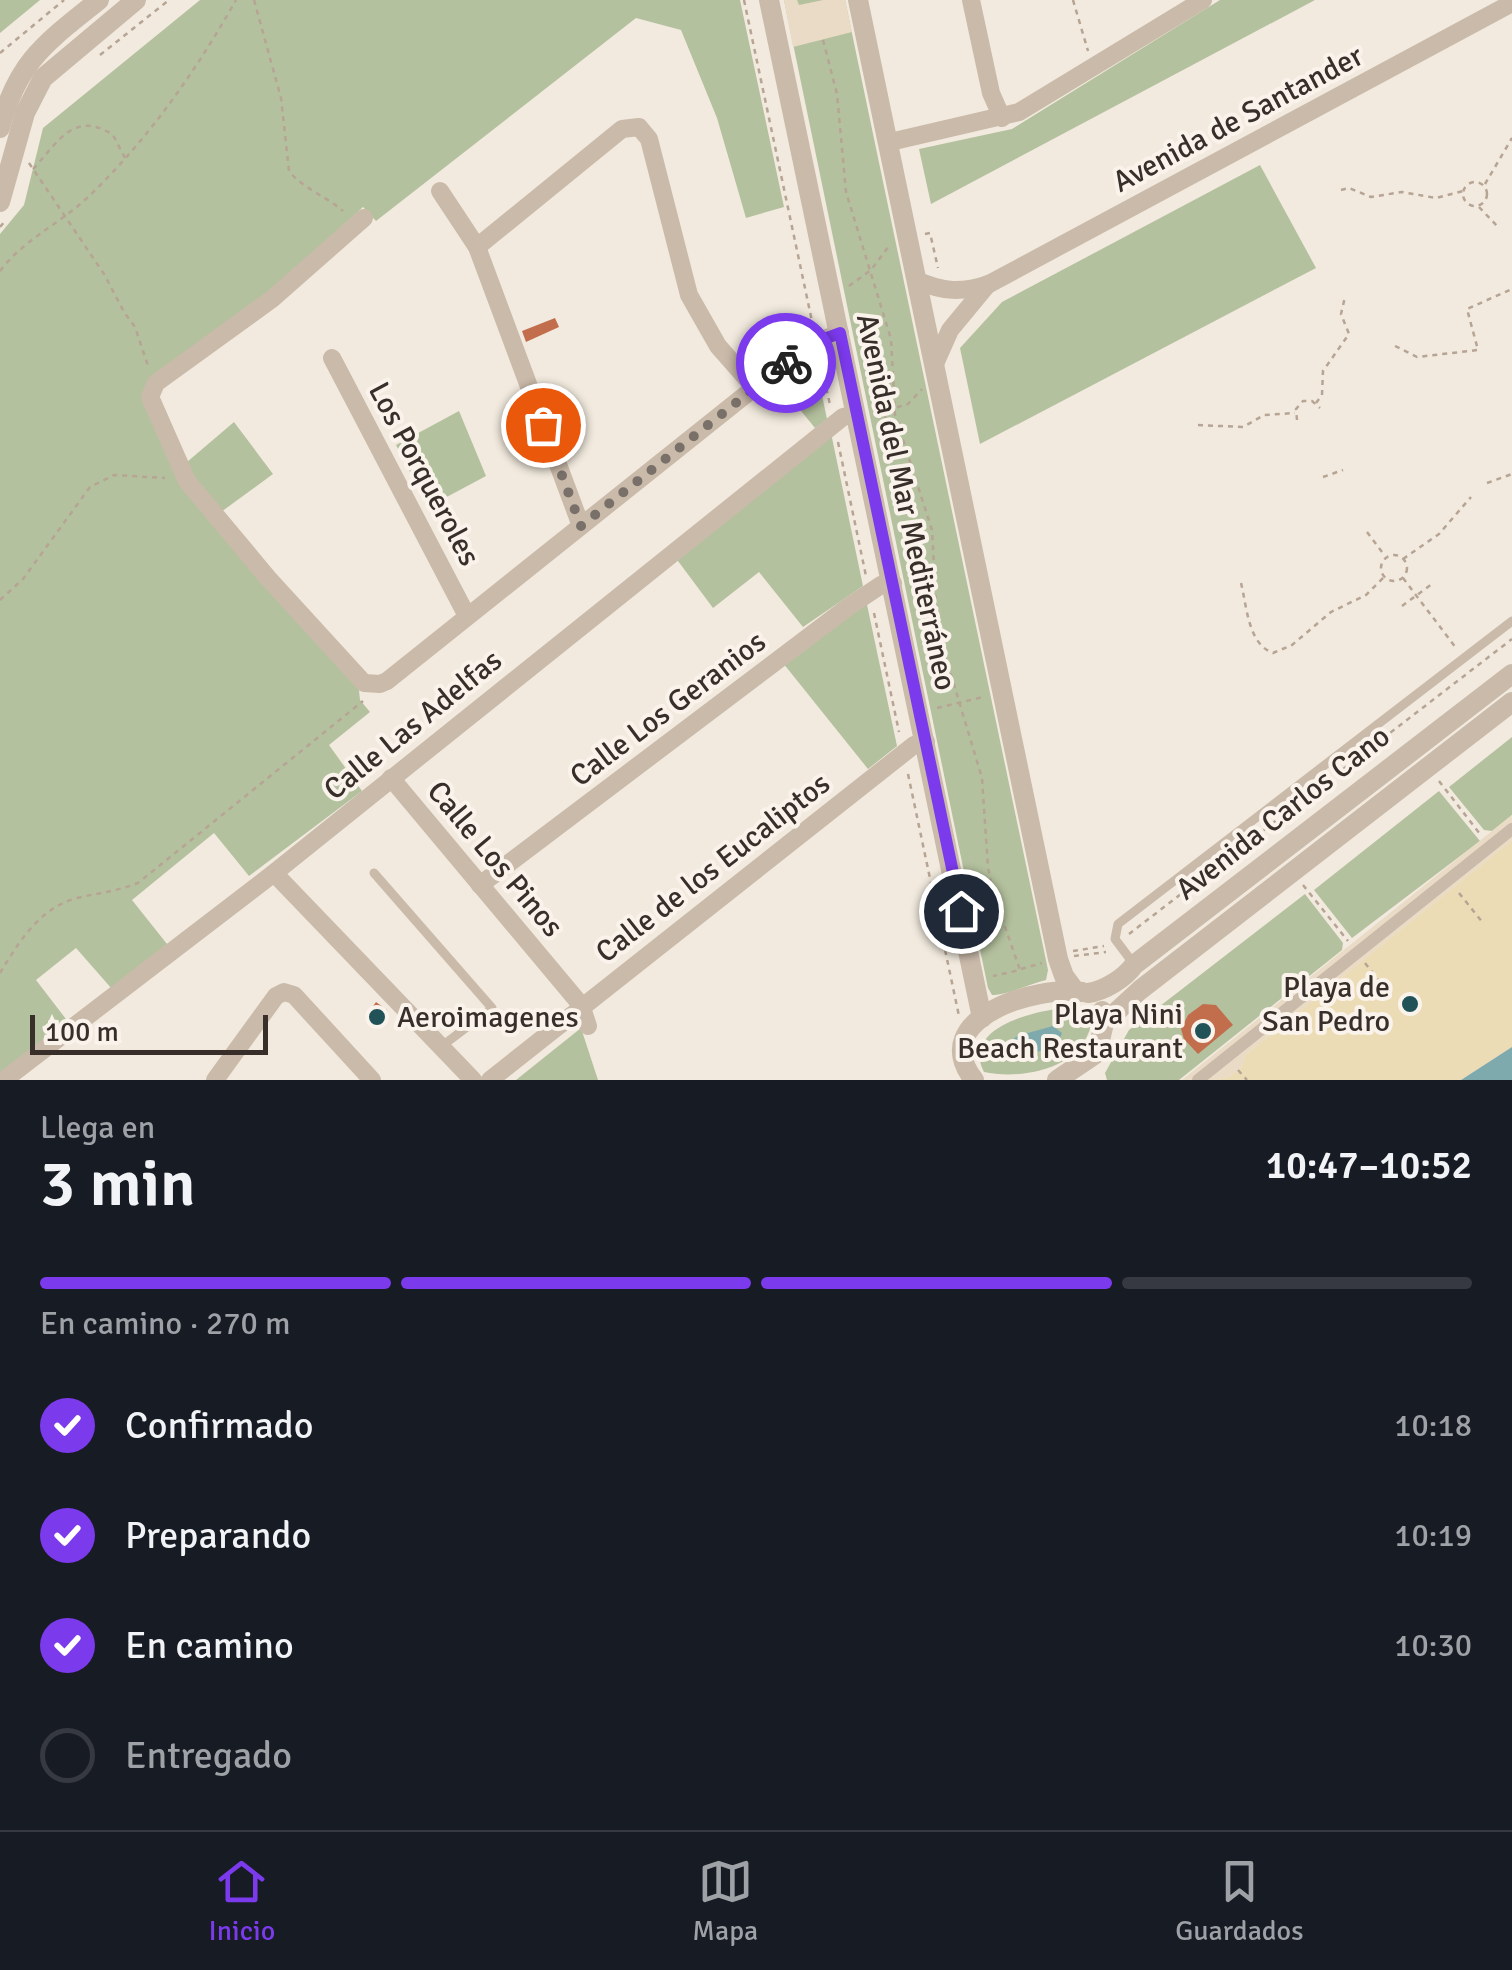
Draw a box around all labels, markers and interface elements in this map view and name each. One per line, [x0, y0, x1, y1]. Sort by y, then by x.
street label: Avenida de Santander [1107, 37, 1369, 201]
street label: Avenida del Mar Mediterráneo [848, 310, 964, 694]
courier [736, 313, 836, 413]
icon: bike [759, 336, 814, 391]
street label: Los Porqueroles [360, 376, 488, 572]
pin [501, 383, 586, 468]
icon: bag [516, 398, 571, 453]
street label: Calle Los Geranios [563, 623, 773, 795]
street label: Calle Las Adelfas [317, 642, 509, 808]
street label: Avenida Carlos Cano [1169, 718, 1397, 908]
street label: Calle de los Eucaliptos [589, 765, 837, 971]
street label: Calle Los Pinos [419, 773, 571, 945]
pin [919, 869, 1004, 954]
icon: home [934, 884, 989, 939]
place label: Playa de San Pedro [1262, 969, 1390, 1040]
marker: Playa de San Pedro [1399, 993, 1421, 1015]
place label: Playa Nini Beach Restaurant [957, 996, 1183, 1067]
place label: Aeroimagenes [397, 999, 579, 1036]
marker: Aeroimagenes [366, 1006, 388, 1028]
scale bar [30, 1010, 268, 1054]
text: 100 m [45, 1015, 119, 1049]
marker: Playa Nini Beach Restaurant [1192, 1020, 1214, 1042]
text: Llega en [40, 1108, 155, 1147]
text: 10:47–10:52 [1266, 1142, 1472, 1189]
text: 3 min [40, 1144, 196, 1224]
text: En camino · 270 m [40, 1304, 290, 1343]
icon: check [40, 1398, 95, 1453]
text: Confirmado [125, 1402, 314, 1449]
text: 10:18 [1394, 1406, 1472, 1445]
icon: check [40, 1508, 95, 1563]
text: Preparando [125, 1512, 311, 1559]
text: 10:19 [1394, 1516, 1472, 1555]
icon: check [40, 1618, 95, 1673]
text: En camino [125, 1622, 294, 1669]
text: 10:30 [1394, 1626, 1472, 1665]
text: Entregado [125, 1732, 292, 1779]
tab: Inicio [209, 1854, 275, 1948]
tab: Mapa [692, 1854, 758, 1948]
tab: Guardados [1175, 1854, 1303, 1948]

